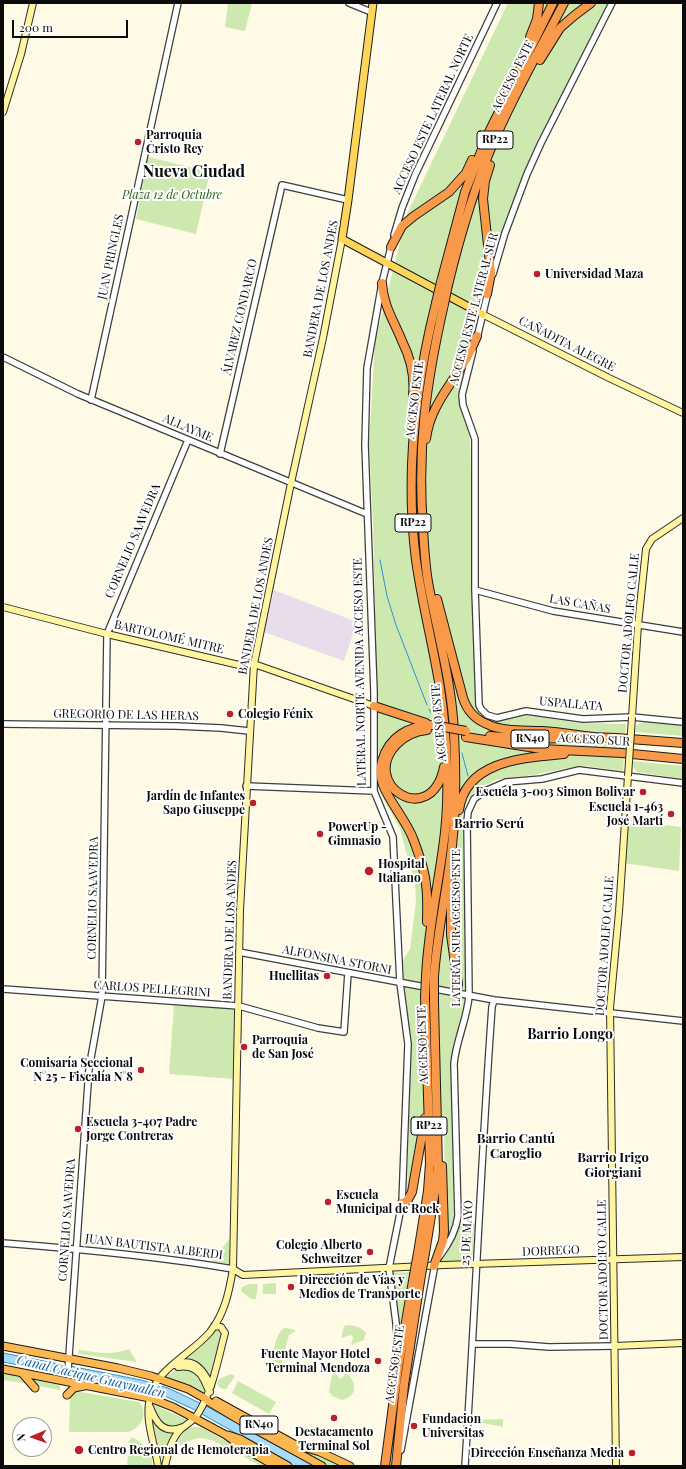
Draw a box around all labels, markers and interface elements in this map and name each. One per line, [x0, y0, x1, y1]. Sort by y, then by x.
scale bar [14, 12, 130, 38]
text: 200 m [19, 19, 53, 35]
street label: ACCESO ESTE LATERAL NORTE [390, 32, 476, 196]
street label: ACCESO ESTE [489, 38, 537, 114]
place label: Parroquia Cristo Rey [146, 128, 204, 156]
road number: RP22 [477, 131, 513, 149]
marker: Parroquia Cristo Rey [133, 137, 143, 147]
district label: Nueva Ciudad [143, 162, 245, 182]
park label: Plaza 12 de Octubre [122, 188, 222, 202]
street label: JUAN PRINGLES [95, 213, 127, 301]
street label: BANDERA DE LOS ANDES [301, 219, 341, 359]
street label: ACCESO ESTE LATERAL SUR [447, 231, 501, 387]
street label: ÁLVAREZ CONDARCO [220, 257, 260, 377]
place label: Universidad Maza [545, 267, 644, 281]
marker: Universidad Maza [532, 269, 542, 279]
street label: CAÑADITA ALEGRE [516, 313, 618, 375]
street label: ACCESO ESTE [403, 360, 427, 440]
street label: ALLAYME [161, 411, 215, 445]
street label: CORNELIO SAAVEDRA [102, 481, 164, 601]
road number: RP22 [395, 514, 431, 532]
street label: BANDERA DE LOS ANDES [236, 536, 276, 676]
street label: DOCTOR ADOLFO CALLE [616, 553, 642, 693]
street label: LATERAL NORTE AVENIDA ACCESO ESTE [351, 558, 369, 786]
street label: LAS CAÑAS [548, 592, 612, 616]
street label: BARTOLOMÉ MITRE [113, 617, 225, 657]
street label: ACCESO ESTE [428, 683, 450, 763]
street label: USPALLATA [538, 694, 604, 714]
street label: GREGORIO DE LAS HERAS [53, 707, 199, 723]
place label: Colegio Fénix [238, 707, 313, 721]
marker: Colegio Fénix [225, 709, 235, 719]
road number: RN40 [511, 730, 549, 748]
street label: ACCESO SUR [558, 731, 630, 749]
place label: Escuela 3-003 Simon Bolivar [476, 785, 635, 799]
marker: Escuela 3-003 Simon Bolivar [638, 787, 648, 797]
place label: Jardín de Infantes Sapo Giuseppe [147, 789, 245, 817]
marker: Jardín de Infantes Sapo Giuseppe [248, 798, 258, 808]
place label: Escuela 1-463 José Martí [589, 800, 663, 828]
marker: Escuela 1-463 José Martí [666, 809, 676, 819]
district label: Barrio Serú [454, 816, 524, 832]
place label: PowerUp - Gimnasio [328, 820, 387, 848]
marker: PowerUp - Gimnasio [315, 829, 325, 839]
street label: CORNELIO SAAVEDRA [85, 836, 101, 960]
street label: LATERAL SUR ACCESO ESTE [449, 849, 463, 1007]
place label: Hospital Italiano [378, 857, 425, 885]
street label: BANDERA DE LOS ANDES [220, 860, 240, 1000]
marker: Hospital Italiano [363, 865, 375, 877]
street label: DOCTOR ADOLFO CALLE [593, 876, 617, 1016]
street label: ALFONSINA STORNI [281, 942, 393, 978]
place label: Huellitas [269, 969, 319, 983]
marker: Huellitas [322, 971, 332, 981]
street label: CARLOS PELLEGRINI [93, 978, 211, 1000]
street label: ACCESO ESTE [414, 1006, 432, 1084]
district label: Barrio Longo [527, 1027, 613, 1043]
place label: Parroquia de San José [252, 1033, 314, 1061]
marker: Parroquia de San José [239, 1042, 249, 1052]
place label: Comisaría Seccional N°25 - Fiscalía N°8 [20, 1056, 133, 1084]
marker: Comisaría Seccional N°25 - Fiscalía N°8 [136, 1065, 146, 1075]
place label: Escuela 3-407 Padre Jorge Contreras [86, 1115, 197, 1143]
road number: RP22 [411, 1117, 447, 1135]
marker: Escuela 3-407 Padre Jorge Contreras [73, 1124, 83, 1134]
district label: Barrio Cantú Caroglio [477, 1131, 555, 1162]
district label: Barrio Irigo Giorgiani [577, 1150, 649, 1181]
street label: CORNELIO SAAVEDRA [56, 1158, 78, 1282]
place label: Escuela Municipal de Rock [336, 1188, 439, 1216]
marker: Escuela Municipal de Rock [323, 1197, 333, 1207]
street label: 25 DE MAYO [458, 1200, 476, 1266]
street label: DOCTOR ADOLFO CALLE [595, 1200, 611, 1340]
street label: JUAN BAUTISTA ALBERDI [84, 1231, 224, 1263]
place label: Colegio Alberto Schweitzer [276, 1238, 362, 1266]
street label: DORREGO [522, 1243, 580, 1259]
marker: Colegio Alberto Schweitzer [365, 1247, 375, 1257]
place label: Dirección de Vías y Medios de Transporte [299, 1273, 421, 1301]
marker: Dirección de Vías y Medios de Transporte [286, 1282, 296, 1292]
street label: ACCESO ESTE [382, 1324, 408, 1404]
place label: Fuente Mayor Hotel Terminal Mendoza [261, 1347, 370, 1375]
water label: Canal Cacique Guaymallén [15, 1352, 167, 1402]
marker: Fuente Mayor Hotel Terminal Mendoza [373, 1356, 383, 1366]
place label: Fundacion Universitas [422, 1412, 484, 1440]
marker: Destacamento Terminal Sol [329, 1413, 339, 1423]
road number: RN40 [240, 1416, 278, 1434]
north arrow [12, 1417, 52, 1457]
marker: Fundacion Universitas [409, 1421, 419, 1431]
place label: Destacamento Terminal Sol [295, 1425, 373, 1453]
text: N [13, 1433, 28, 1442]
place label: Centro Regional de Hemoterapia [88, 1443, 269, 1457]
marker: Centro Regional de Hemoterapia [73, 1444, 85, 1456]
place label: Dirección Enseñanza Media [471, 1446, 624, 1460]
marker: Dirección Enseñanza Media [627, 1448, 637, 1458]

